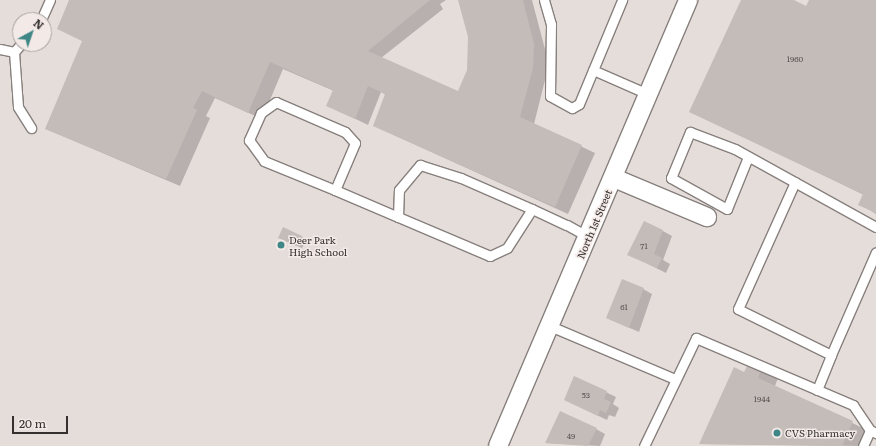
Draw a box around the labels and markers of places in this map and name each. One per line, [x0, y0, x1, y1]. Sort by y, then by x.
place label: Deer Park High School [289, 233, 347, 256]
marker: Deer Park High School [276, 240, 286, 250]
place label: CVS Pharmacy [785, 427, 855, 439]
marker: CVS Pharmacy [772, 428, 782, 438]

